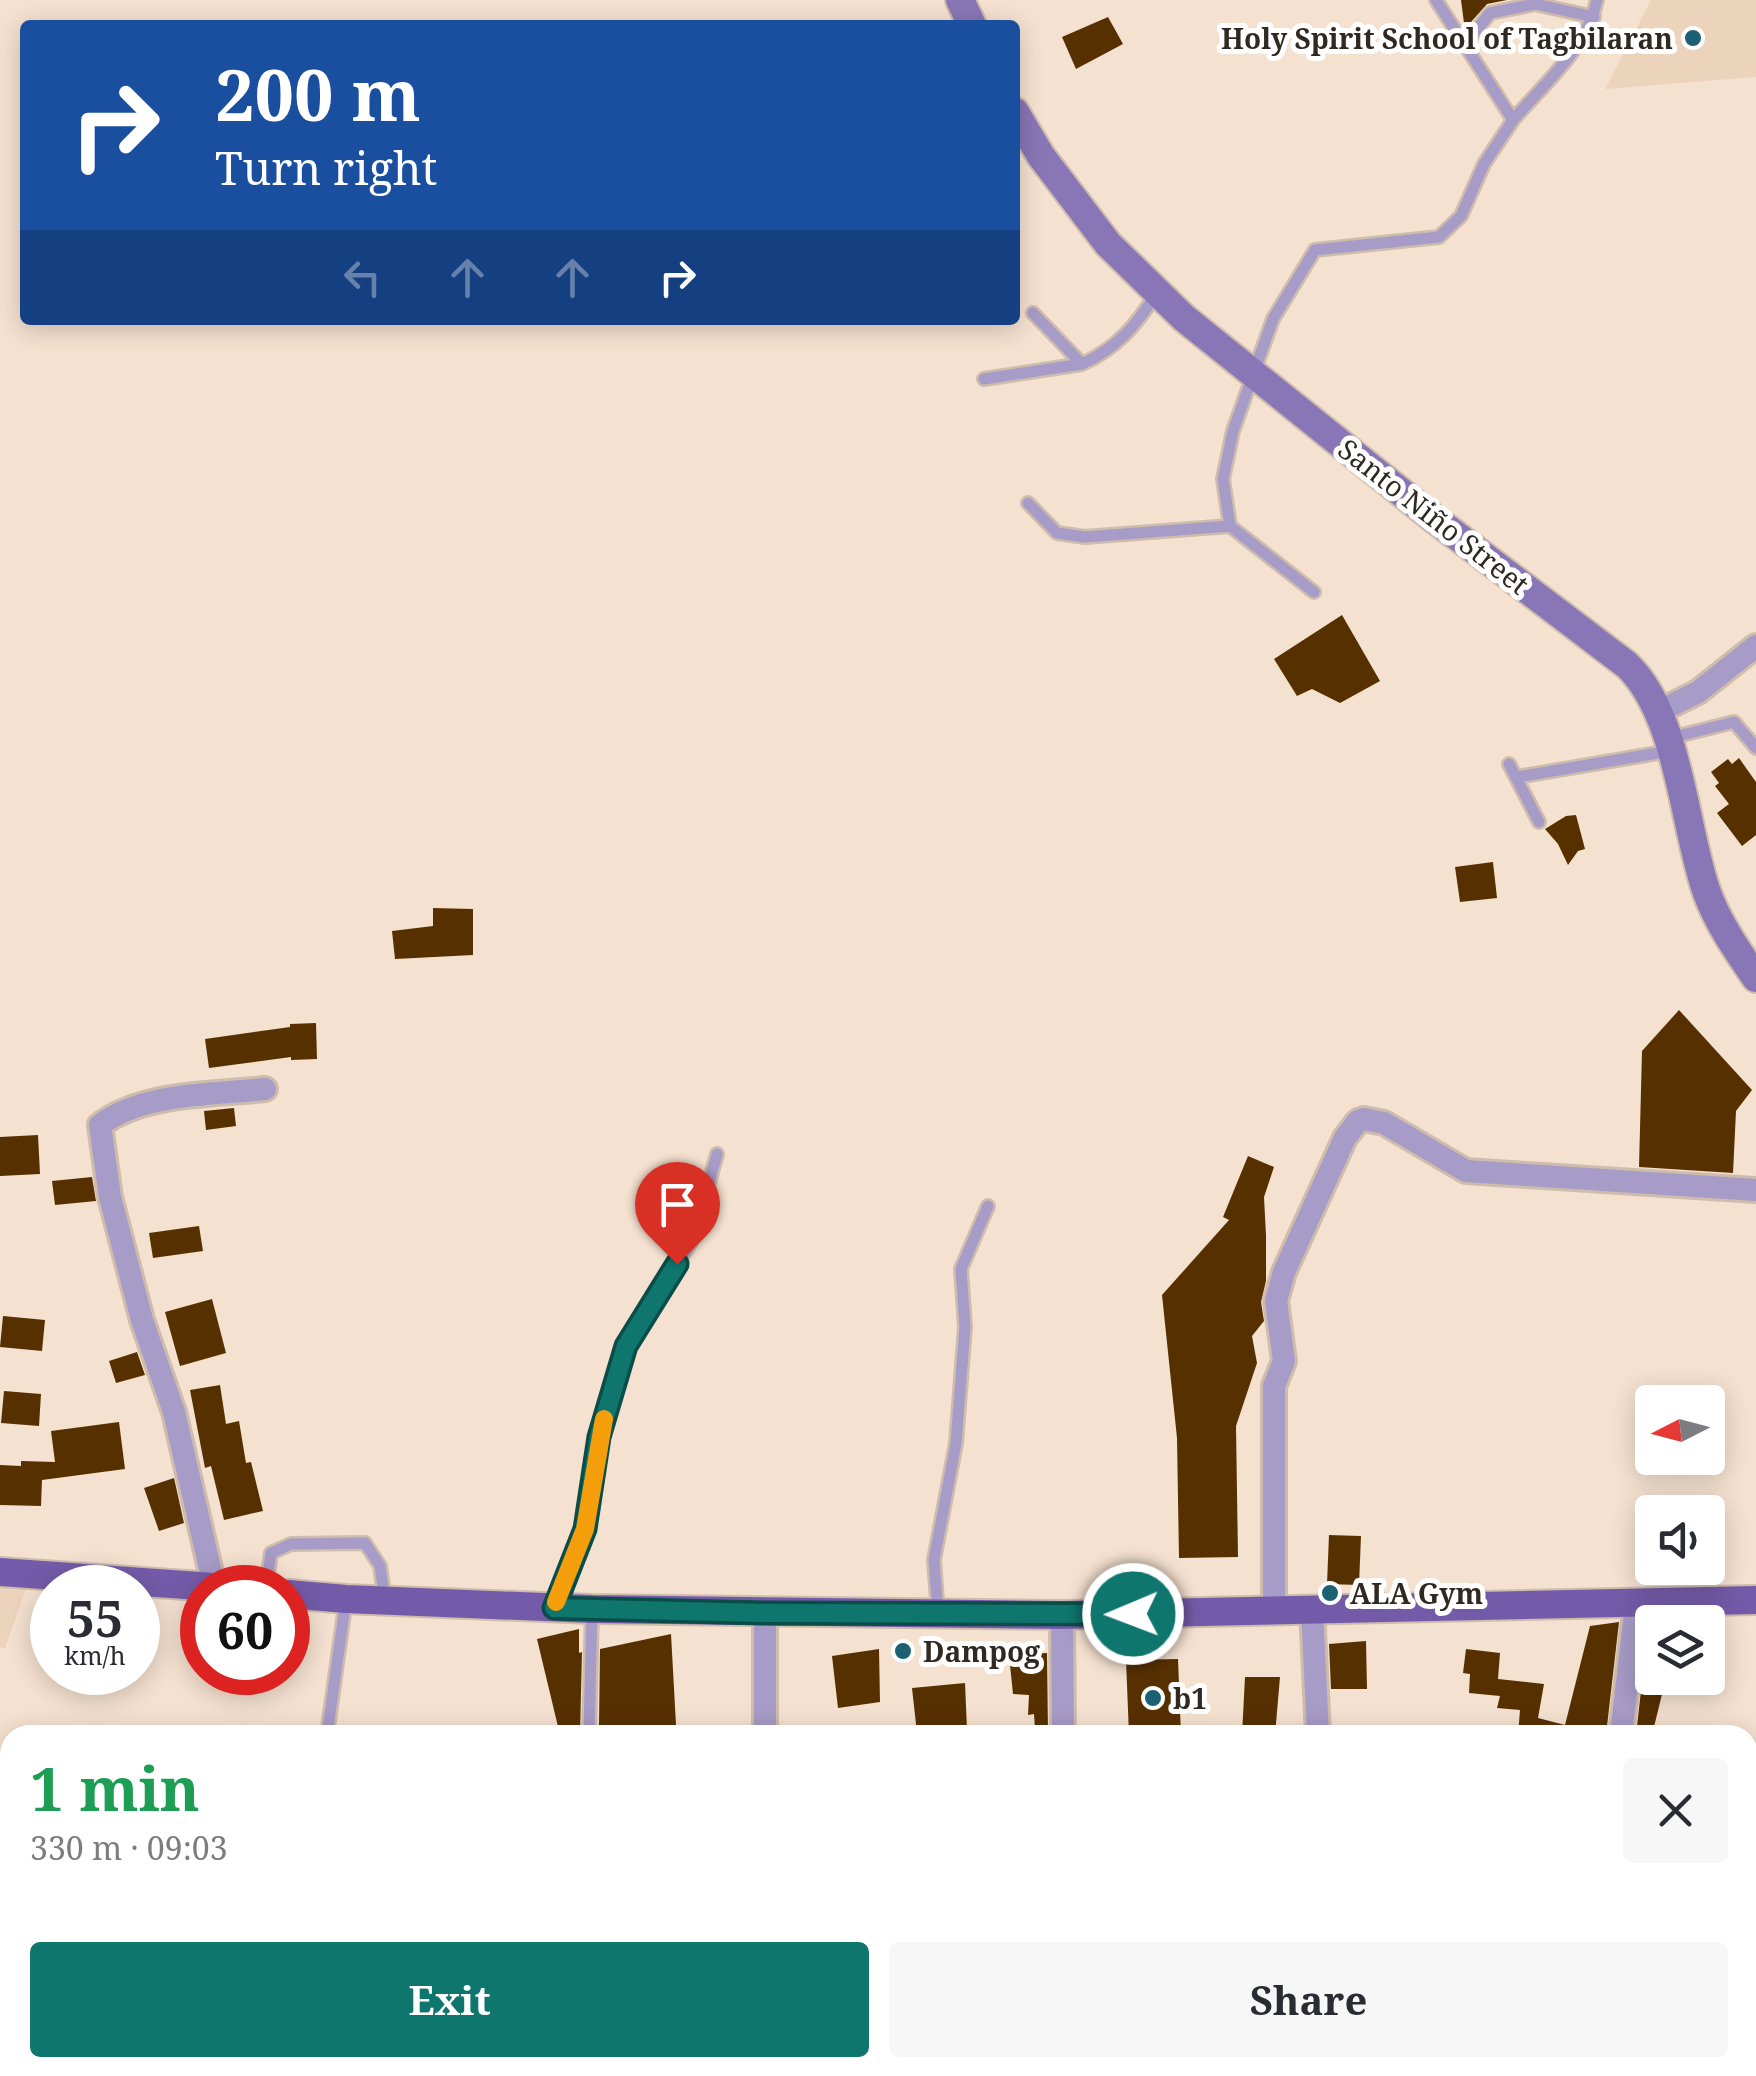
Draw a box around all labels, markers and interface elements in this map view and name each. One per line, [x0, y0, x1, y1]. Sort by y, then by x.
place label: Holy Spirit School of Tagbilaran [1221, 19, 1673, 57]
marker: Holy Spirit School of Tagbilaran [1682, 27, 1704, 49]
text: 200 m [215, 46, 421, 142]
icon: right [50, 60, 180, 190]
text: Turn right [215, 137, 437, 198]
icon: left [335, 250, 390, 305]
icon: ahead [440, 250, 495, 305]
icon: ahead [545, 250, 600, 305]
icon: right [650, 250, 705, 305]
street label: Santo Niño Street [1331, 430, 1537, 603]
pin [635, 1162, 720, 1265]
icon: arrive [650, 1177, 705, 1232]
north arrow [1635, 1385, 1725, 1475]
map controls [1635, 1385, 1725, 1695]
button: sound [1635, 1495, 1725, 1585]
position arrow [1081, 1562, 1185, 1666]
speed limit sign: 60 [180, 1565, 310, 1695]
place label: ALA Gym [1350, 1574, 1483, 1612]
marker: ALA Gym [1319, 1582, 1341, 1604]
text: 55 [67, 1584, 123, 1652]
button: layers [1635, 1605, 1725, 1695]
place label: Dampog [923, 1632, 1040, 1670]
text: km/h [64, 1638, 126, 1672]
marker: Dampog [892, 1640, 914, 1662]
place label: b1 [1173, 1679, 1207, 1717]
marker: b1 [1142, 1687, 1164, 1709]
text: 1 min [30, 1747, 200, 1829]
button: close [1623, 1758, 1728, 1863]
text: 330 m · 09:03 [30, 1826, 228, 1869]
button: Exit [30, 1942, 869, 2057]
button: Share [889, 1942, 1728, 2057]

